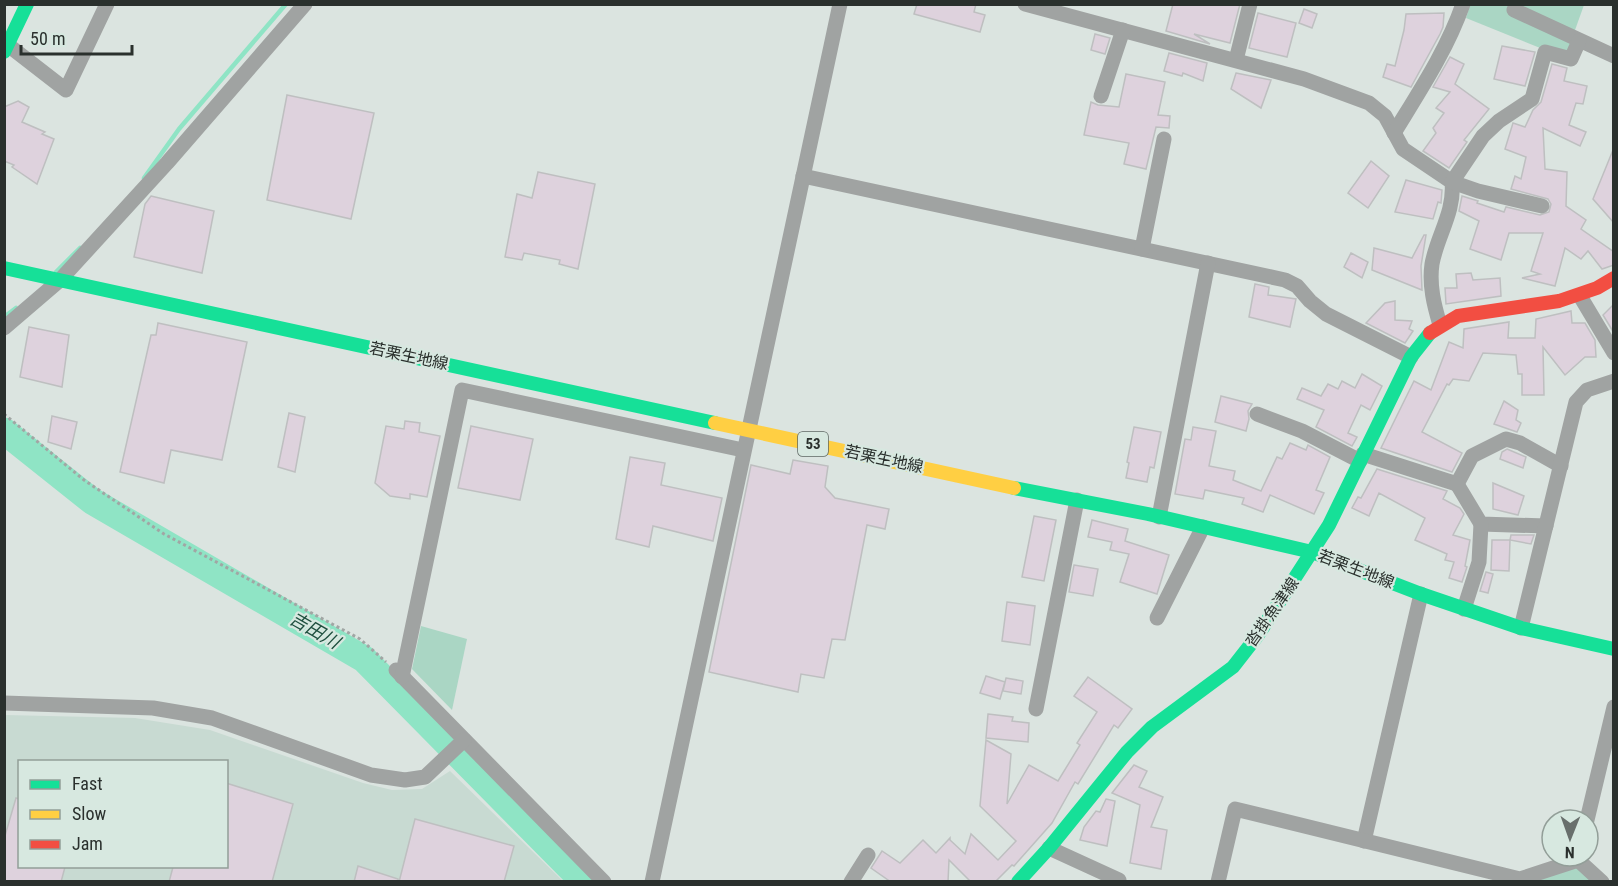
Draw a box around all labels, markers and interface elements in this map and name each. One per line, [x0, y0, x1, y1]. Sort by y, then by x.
scale bar [21, 18, 132, 56]
text: 50 m [30, 28, 65, 49]
street label: 若栗生地線 [368, 338, 450, 374]
road number: 53 [798, 432, 828, 456]
street label: 若栗生地線 [843, 441, 925, 477]
street label: 若栗生地線 [1315, 546, 1397, 592]
street label: 沓掛魚津線 [1241, 574, 1303, 650]
water label: 吉田川 [286, 607, 345, 654]
legend [18, 760, 228, 868]
text: Fast [72, 773, 103, 794]
text: Slow [72, 803, 107, 824]
north arrow [1540, 808, 1600, 868]
text: Jam [72, 833, 103, 854]
text: N [1565, 843, 1575, 862]

